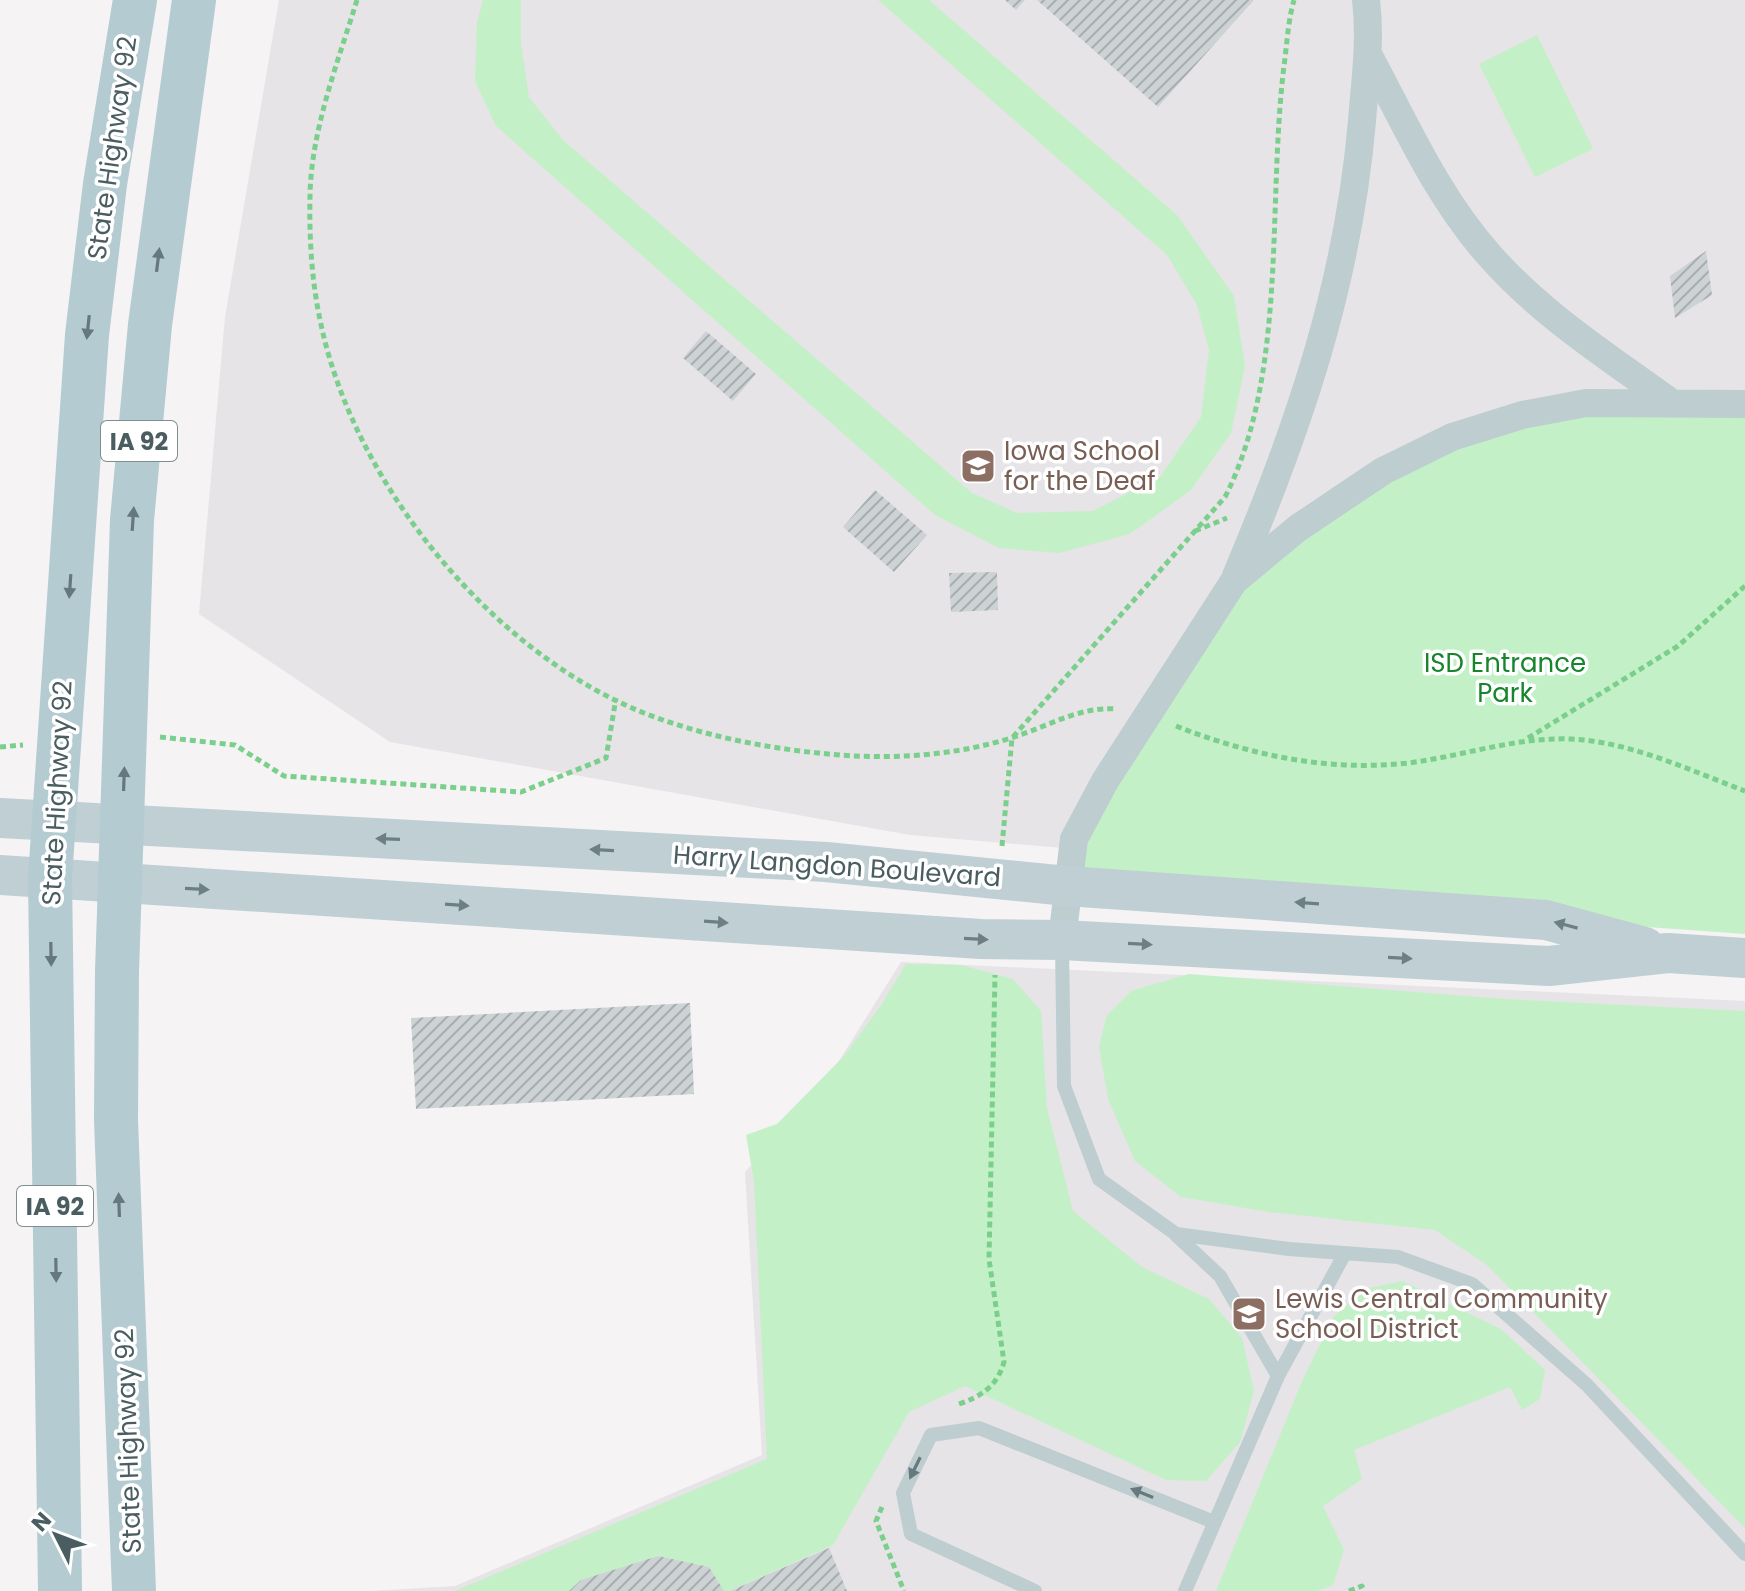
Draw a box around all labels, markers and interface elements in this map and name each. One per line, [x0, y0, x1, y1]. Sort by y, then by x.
street label: State Highway 92 [79, 34, 145, 262]
one-way arrow [151, 247, 164, 272]
one-way arrow [82, 315, 95, 340]
road number: IA 92 [101, 421, 177, 461]
place label: Iowa School for the Deaf [1004, 433, 1160, 499]
school or university icon: Iowa School for the Deaf [959, 447, 997, 485]
one-way arrow [126, 506, 139, 531]
one-way arrow [63, 574, 76, 599]
park label: ISD Entrance Park [1424, 645, 1586, 711]
street label: State Highway 92 [33, 680, 81, 906]
one-way arrow [118, 766, 131, 791]
one-way arrow [375, 833, 400, 846]
street label: Harry Langdon Boulevard [672, 837, 1002, 895]
one-way arrow [589, 843, 614, 856]
one-way arrow [185, 883, 210, 896]
one-way arrow [1294, 896, 1319, 909]
one-way arrow [445, 899, 470, 912]
one-way arrow [704, 916, 729, 929]
one-way arrow [1553, 919, 1578, 931]
one-way arrow [964, 933, 989, 946]
one-way arrow [1128, 938, 1153, 951]
one-way arrow [45, 942, 57, 967]
one-way arrow [1388, 952, 1413, 965]
road number: IA 92 [17, 1186, 93, 1226]
one-way arrow [113, 1192, 126, 1217]
one-way arrow [50, 1258, 62, 1283]
place label: Lewis Central Community School District [1275, 1281, 1608, 1347]
school or university icon: Lewis Central Community School District [1230, 1295, 1268, 1333]
street label: State Highway 92 [106, 1328, 150, 1554]
one-way arrow [908, 1456, 922, 1479]
one-way arrow [1130, 1486, 1154, 1499]
north arrow [16, 1495, 96, 1575]
text: N [24, 1505, 59, 1538]

